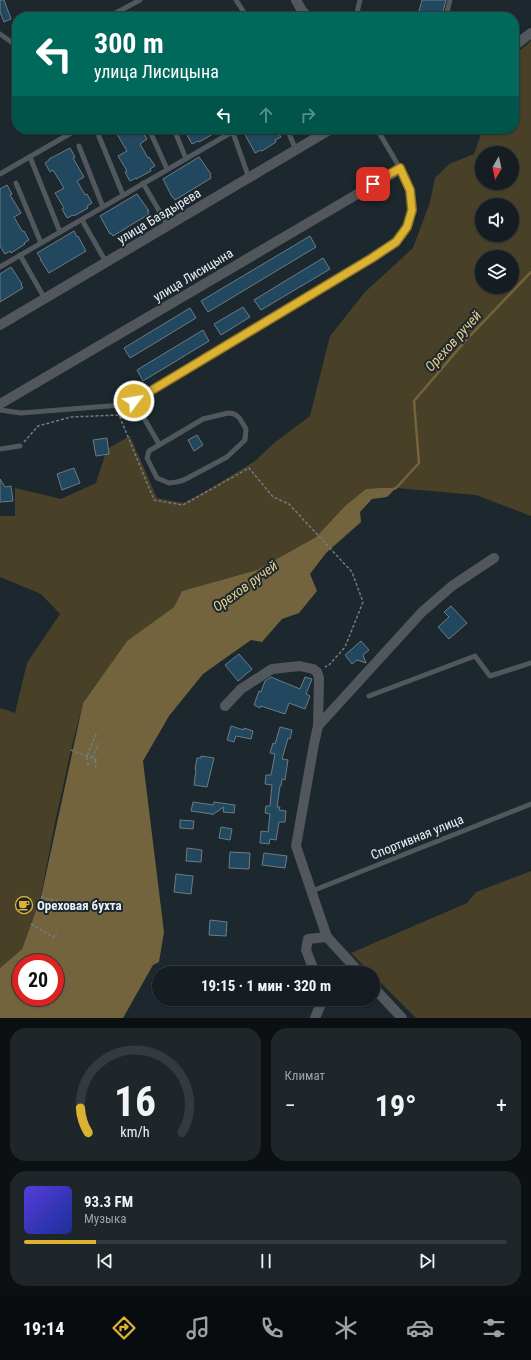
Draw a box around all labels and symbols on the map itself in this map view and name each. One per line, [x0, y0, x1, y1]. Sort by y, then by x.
north arrow [475, 146, 519, 190]
pin [356, 167, 390, 201]
street label: улица Баздырева [115, 185, 203, 247]
street label: улица Лисицына [150, 245, 236, 305]
water label: Орехов ручей [422, 307, 484, 375]
position arrow [113, 380, 155, 422]
water label: Орехов ручей [210, 557, 280, 615]
street label: Спортивная улица [368, 812, 466, 862]
cafe icon: Ореховая бухта [14, 895, 34, 915]
place label: Ореховая бухта [37, 898, 122, 913]
speed limit sign: 20 [12, 954, 64, 1006]

